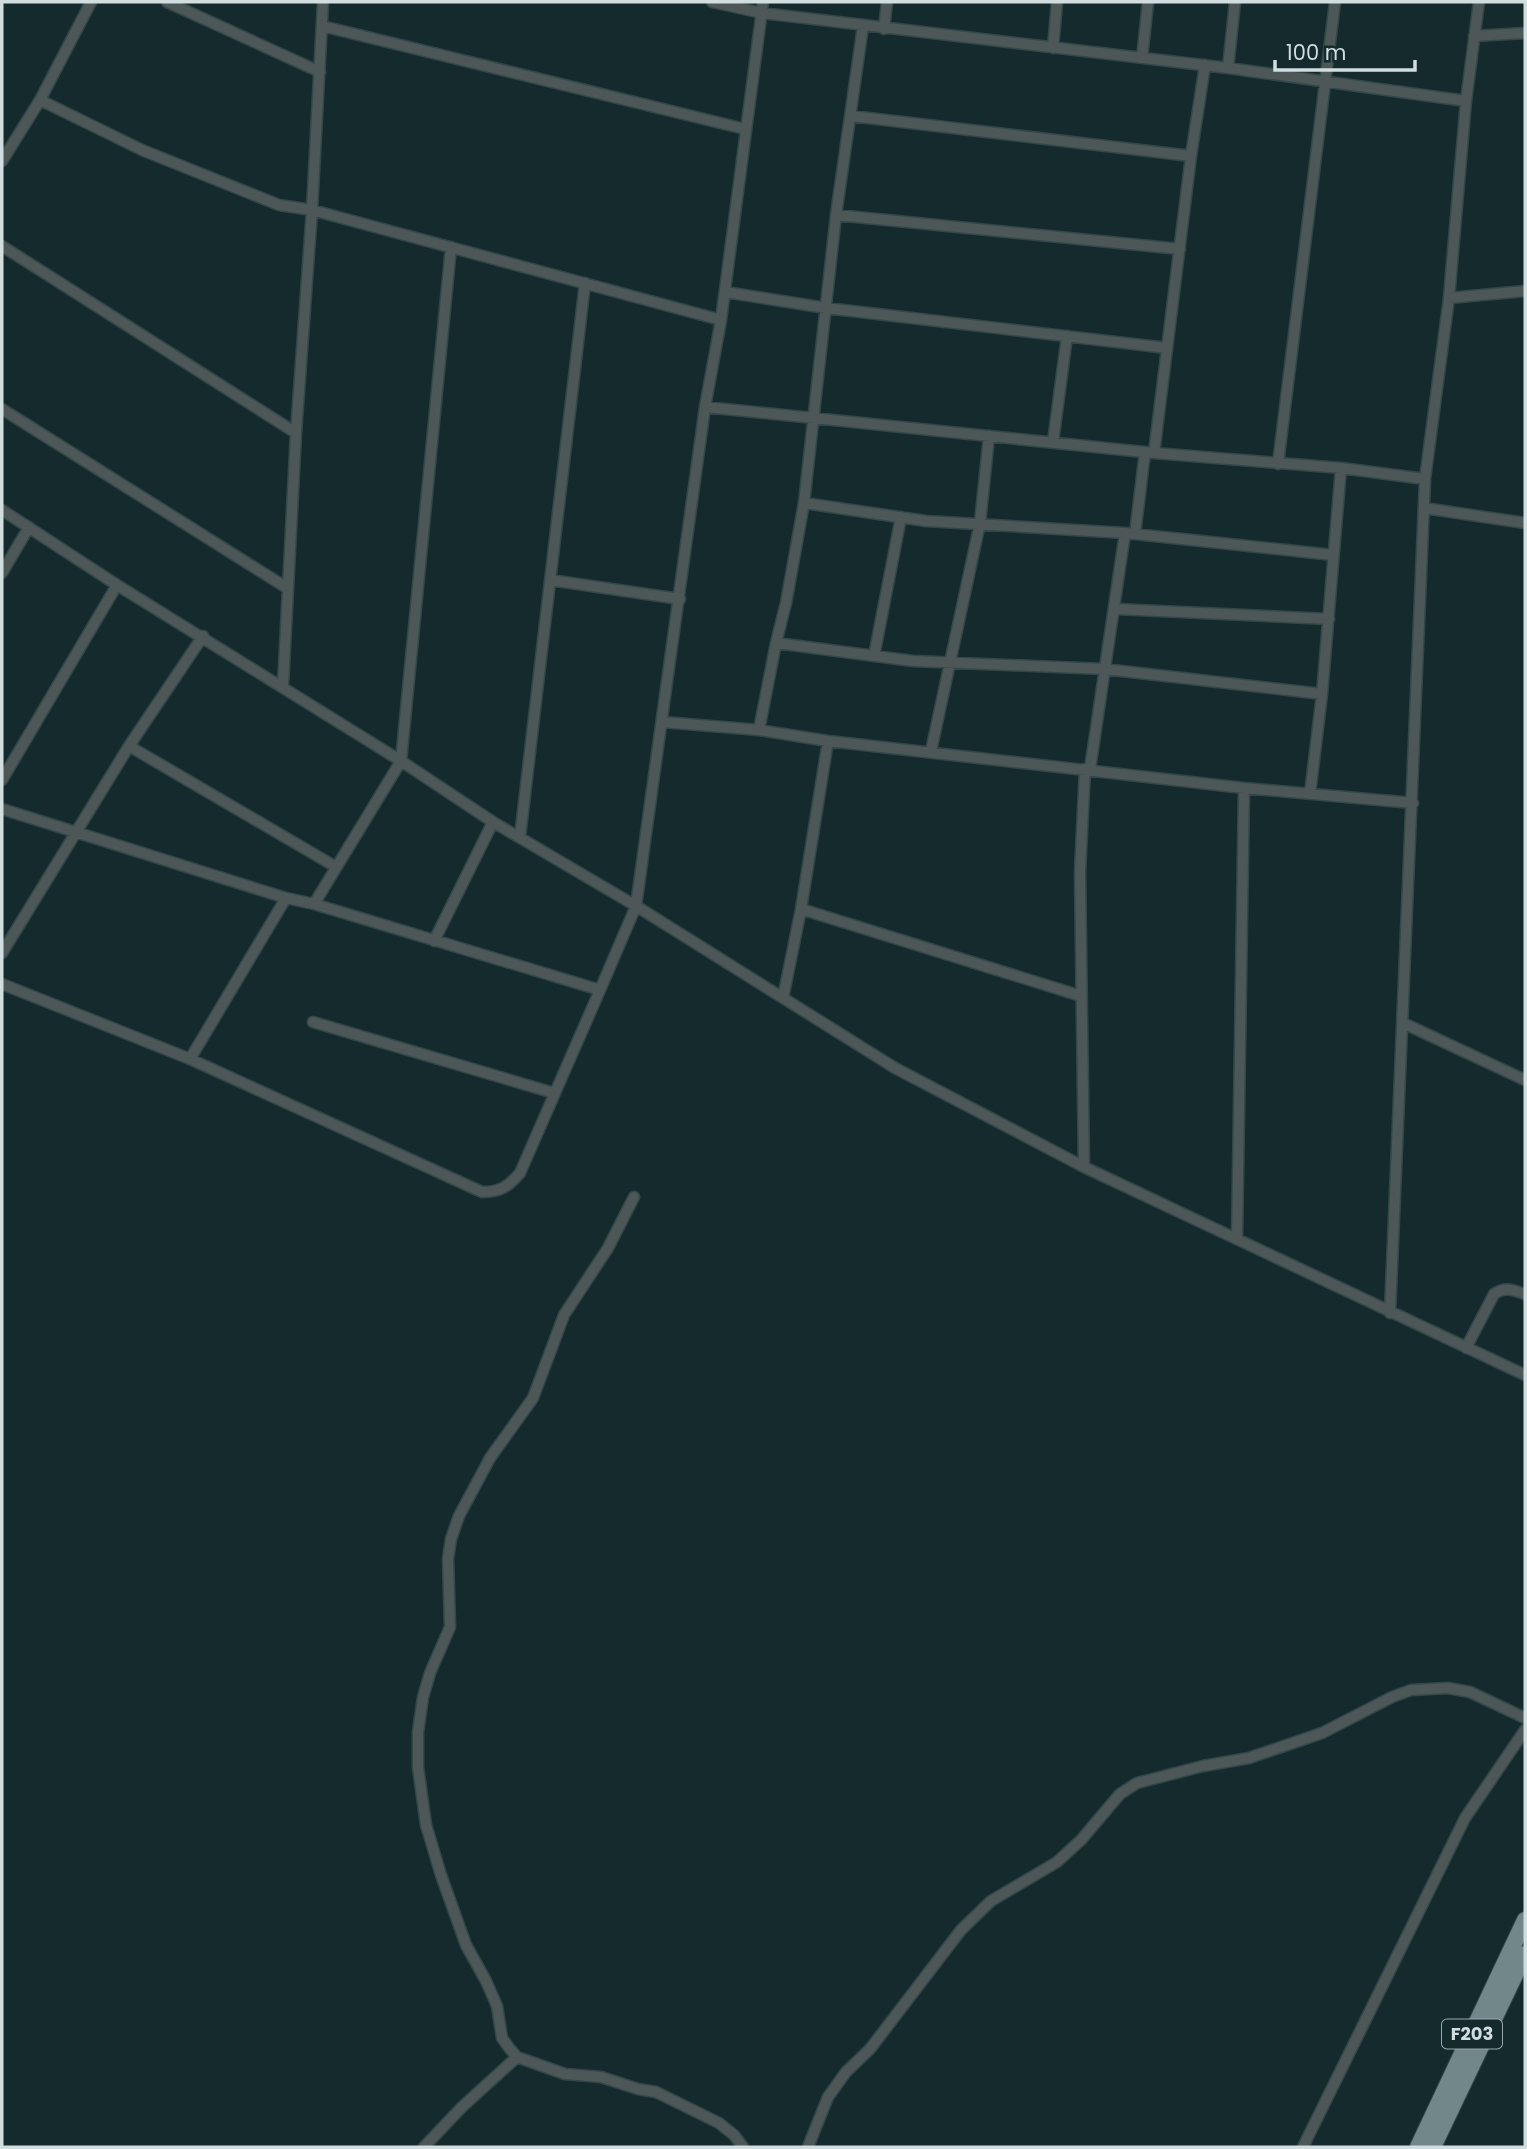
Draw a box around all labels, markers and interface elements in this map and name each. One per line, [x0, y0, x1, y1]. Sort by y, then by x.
scale bar [1275, 28, 1415, 72]
text: 100 m [1286, 38, 1346, 67]
road number: F203 [1442, 2020, 1502, 2048]

